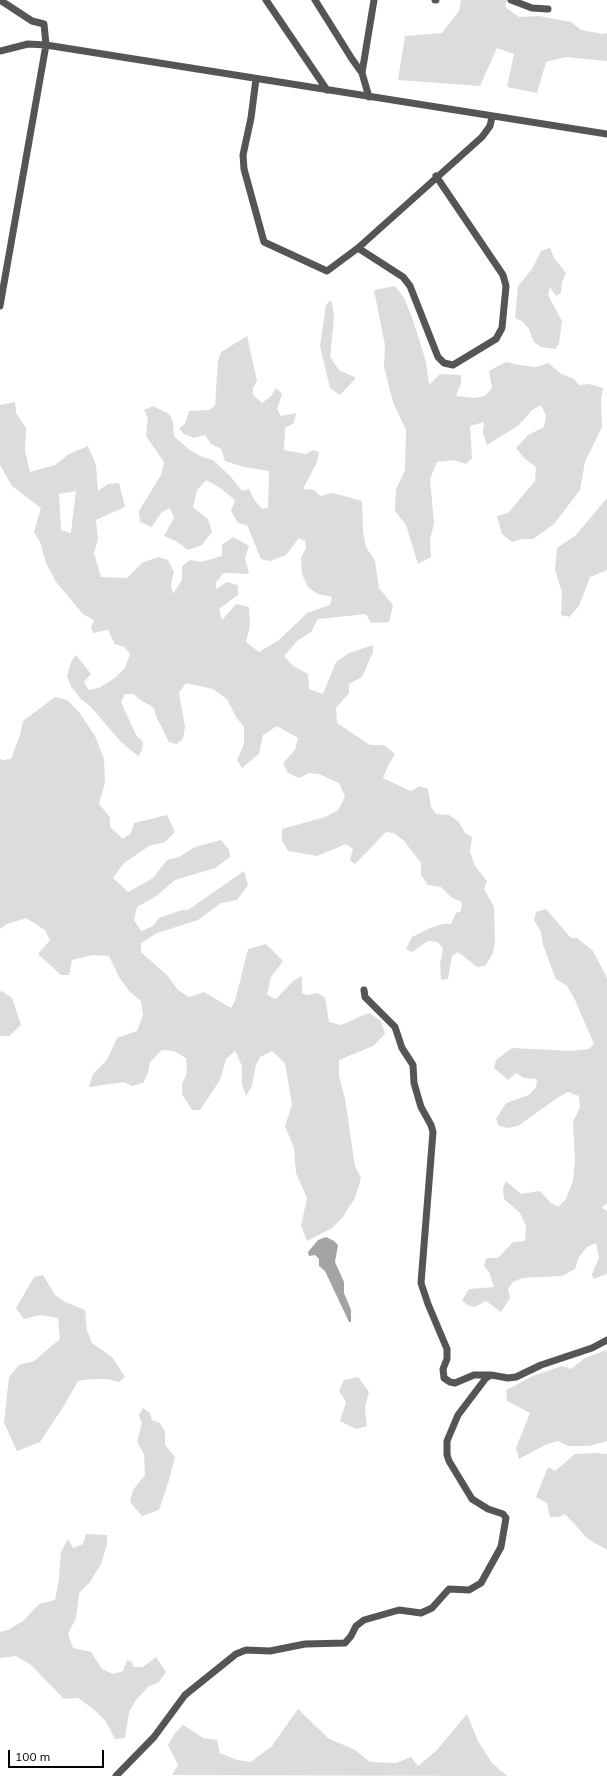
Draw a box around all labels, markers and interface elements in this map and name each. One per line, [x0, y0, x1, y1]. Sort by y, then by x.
scale bar [10, 1742, 106, 1768]
text: 100 m [15, 1749, 50, 1764]

